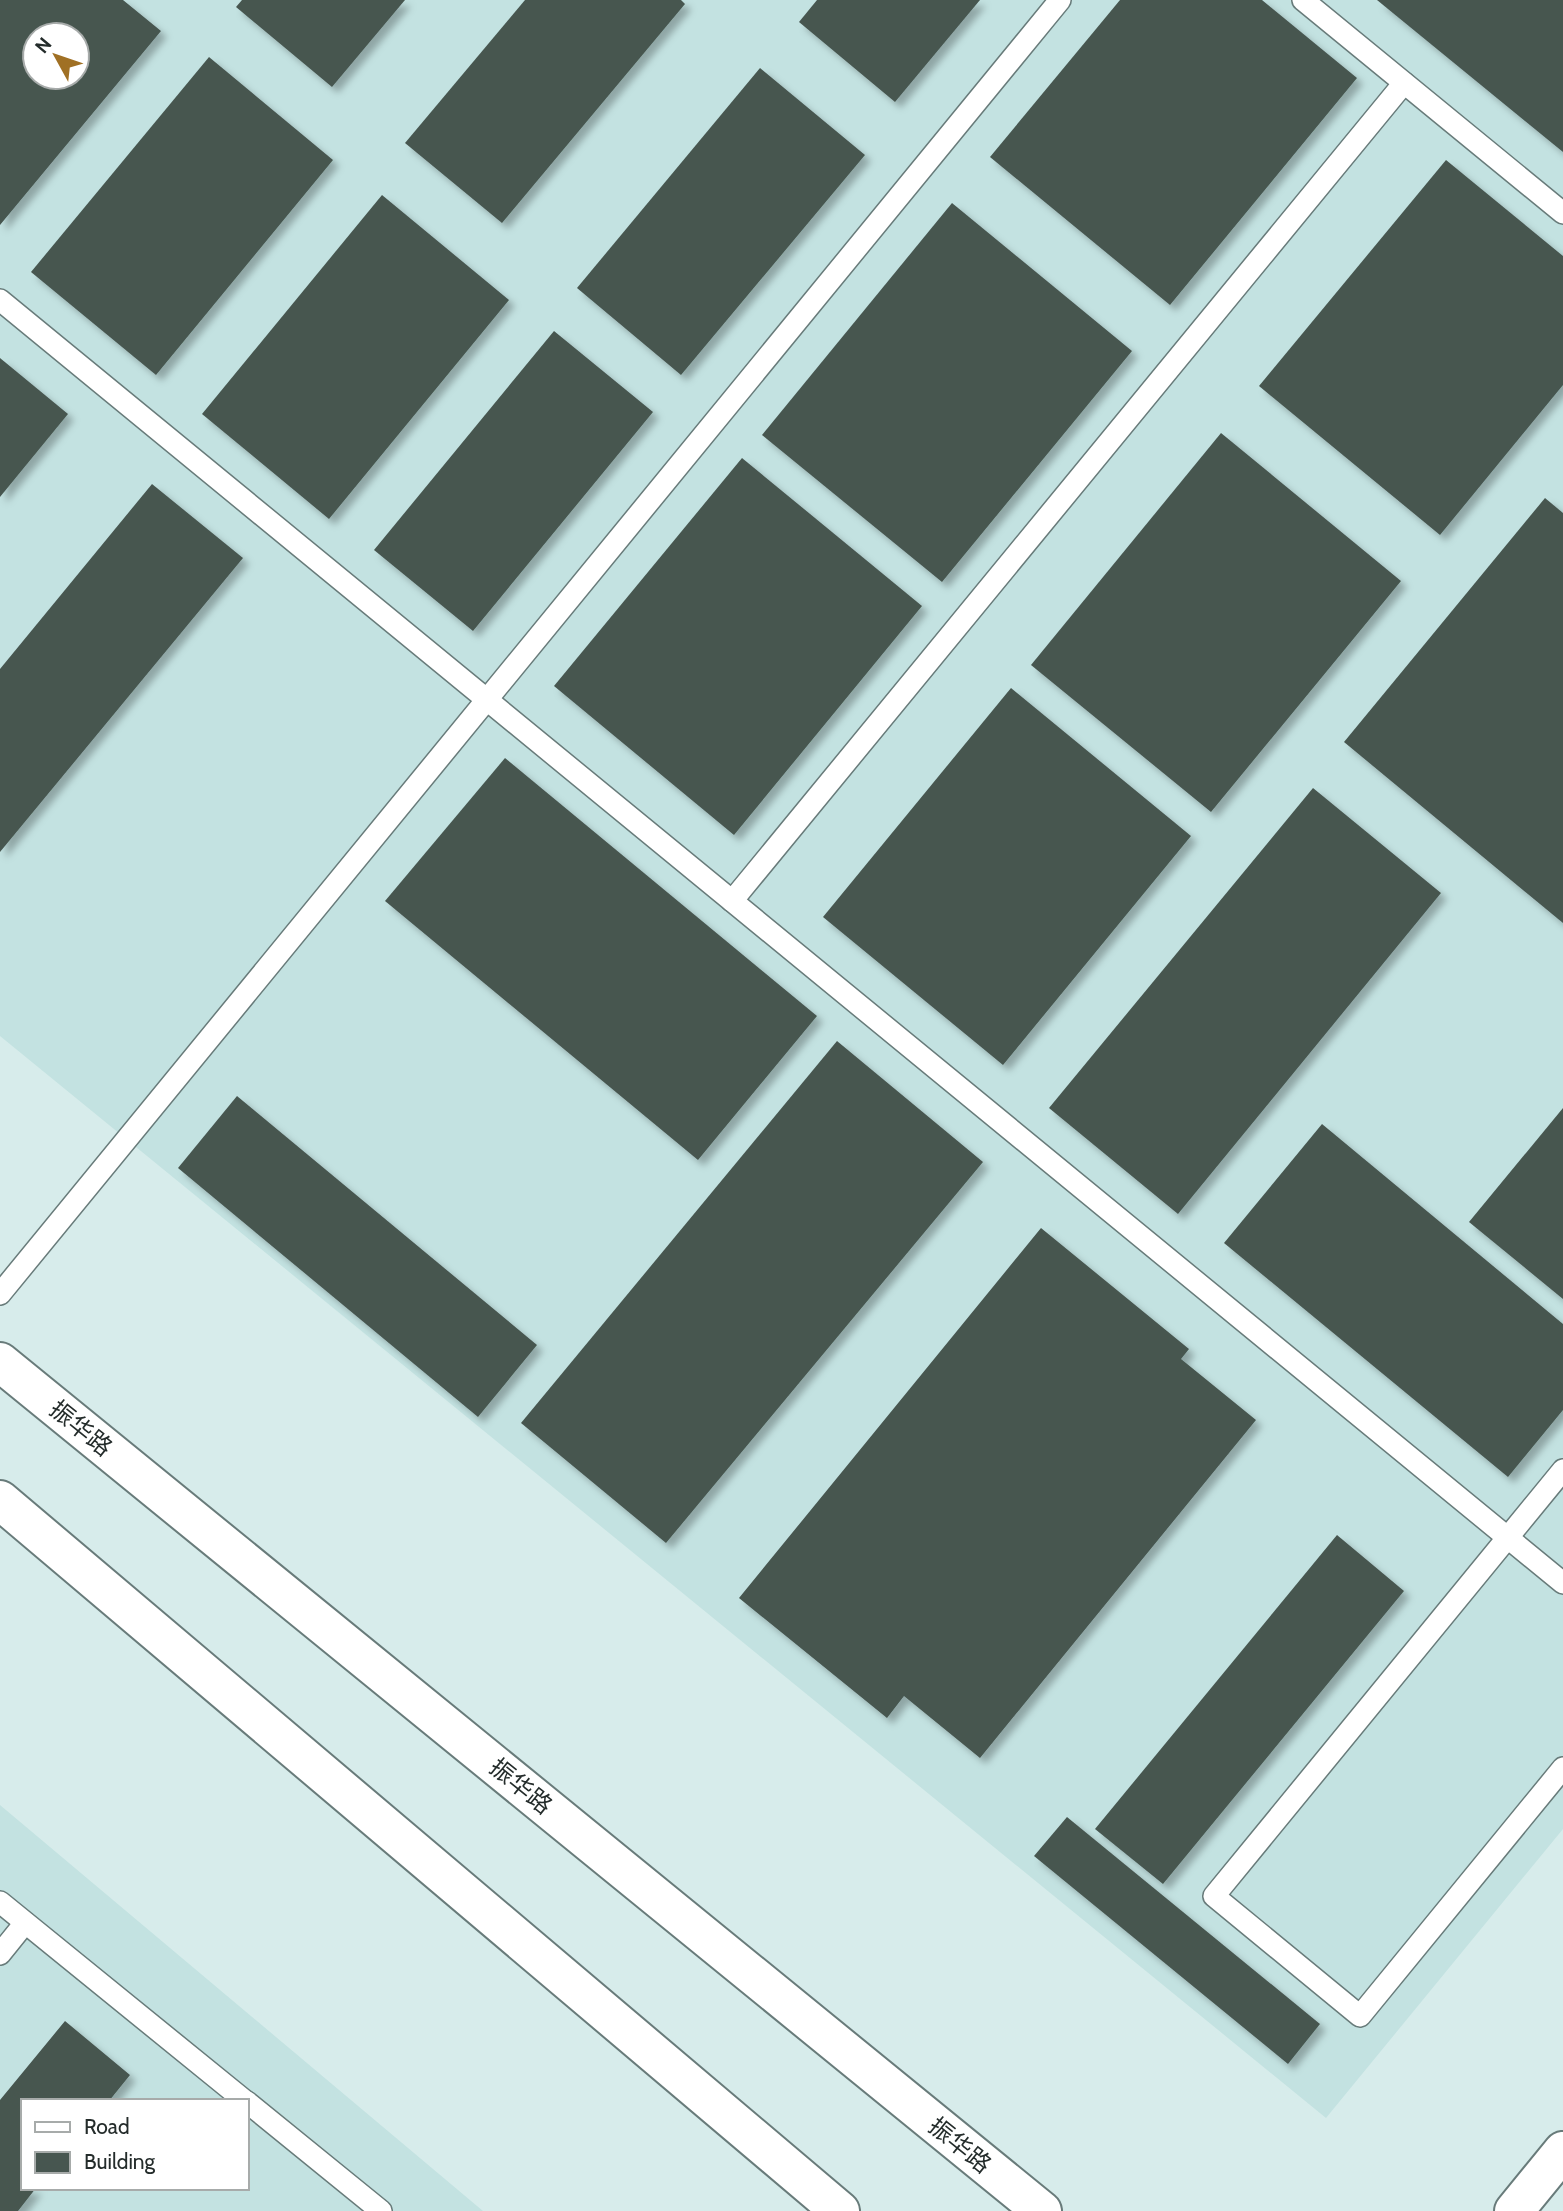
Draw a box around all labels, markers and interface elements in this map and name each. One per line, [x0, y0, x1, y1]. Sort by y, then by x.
north arrow [21, 21, 91, 91]
text: N [30, 33, 56, 58]
street label: 振华路 [44, 1394, 118, 1462]
street label: 振华路 [484, 1752, 558, 1820]
legend [21, 2099, 248, 2190]
street label: 振华路 [923, 2111, 997, 2179]
text: Road [84, 2114, 130, 2139]
text: Building [84, 2149, 156, 2174]

